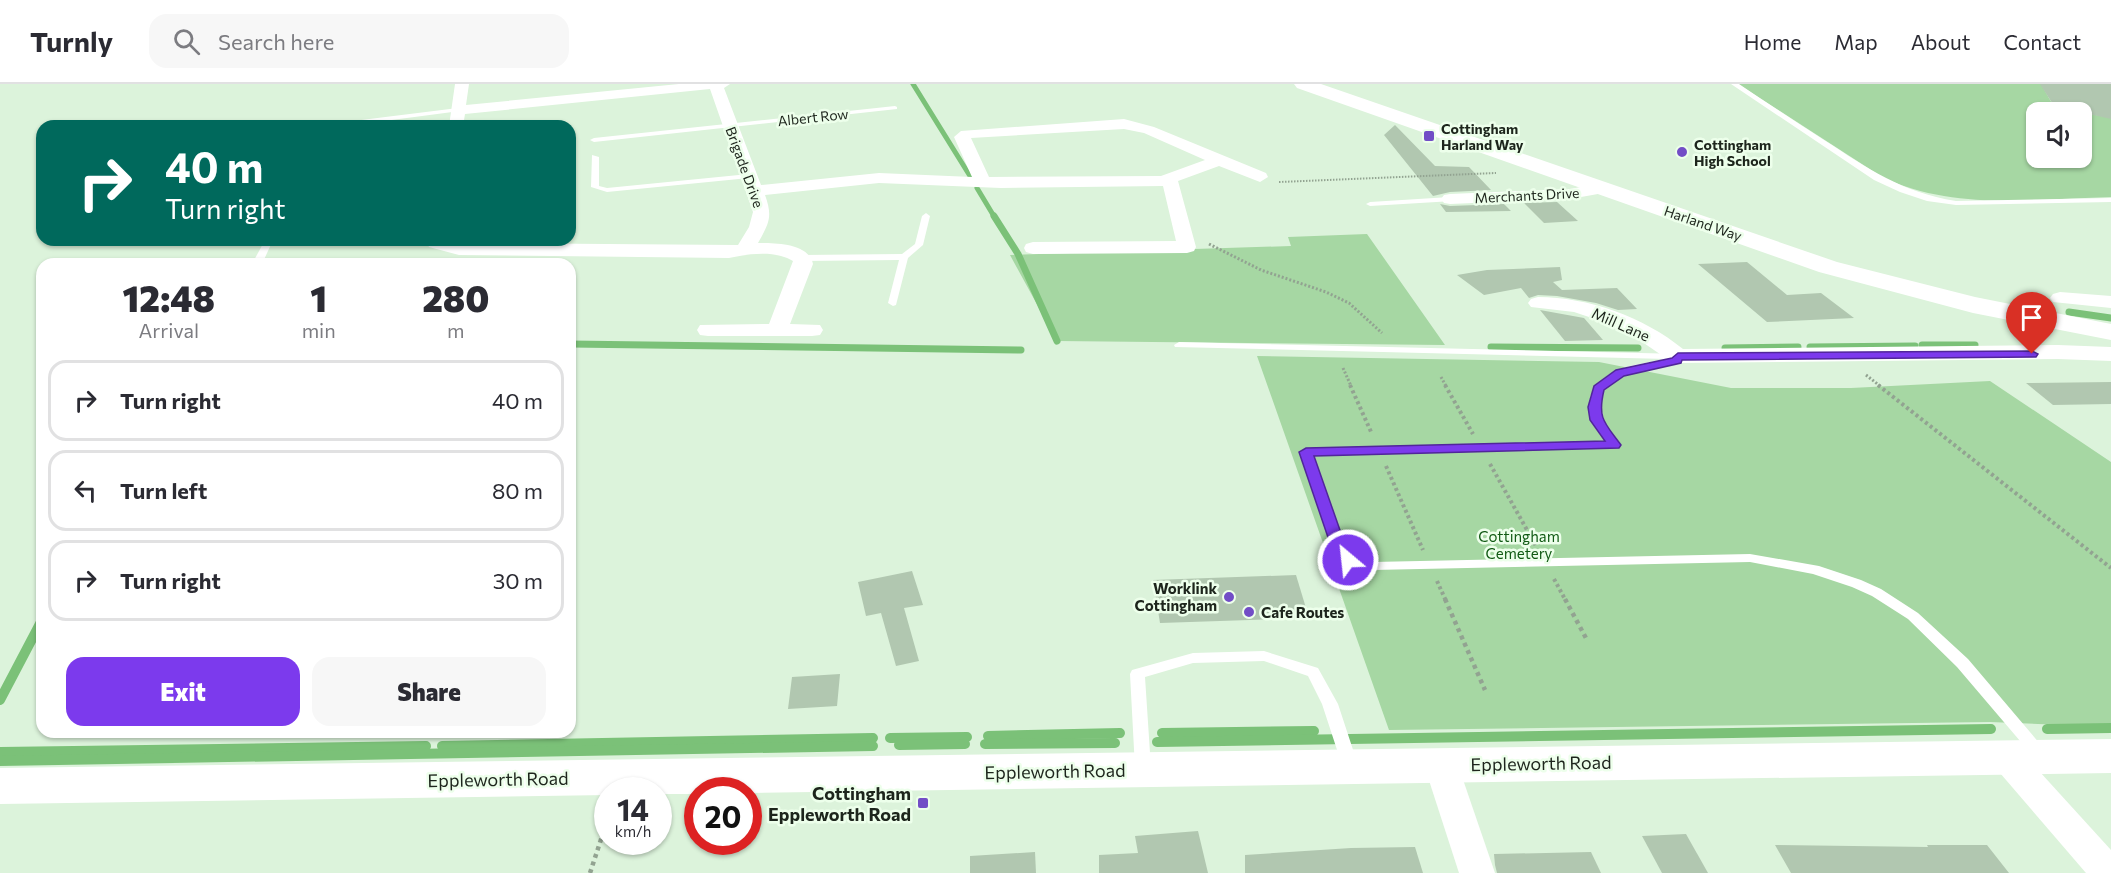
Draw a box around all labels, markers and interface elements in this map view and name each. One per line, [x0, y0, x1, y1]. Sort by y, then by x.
search box [149, 14, 569, 68]
text: Turnly [30, 24, 113, 58]
icon: search [170, 25, 203, 58]
text: Search here [218, 28, 334, 55]
text: Home [1744, 29, 1801, 54]
text: Map [1834, 29, 1878, 54]
text: About [1911, 29, 1970, 54]
text: Contact [2003, 29, 2081, 54]
map controls [2026, 102, 2092, 168]
button: sound [2026, 102, 2092, 168]
street label: Albert Row [777, 105, 849, 129]
place label: Cottingham Harland Way [1441, 120, 1524, 153]
street label: Brigade Drive [722, 124, 768, 210]
marker: Cottingham Harland Way [1422, 129, 1436, 143]
place label: Cottingham High School [1694, 136, 1771, 169]
text: 40 m [165, 140, 263, 192]
icon: right [66, 144, 144, 222]
marker: Cottingham High School [1675, 145, 1689, 159]
street label: Merchants Drive [1474, 184, 1580, 206]
text: Turn right [165, 192, 285, 225]
street label: Harland Way [1662, 202, 1744, 244]
text: 12:48 [123, 275, 215, 319]
text: 1 [310, 275, 327, 319]
text: 280 [422, 275, 489, 319]
pin [2006, 292, 2057, 354]
icon: arrive [2015, 301, 2048, 334]
street label: Mill Lane [1589, 303, 1653, 345]
text: Arrival [139, 318, 199, 342]
text: min [302, 318, 336, 342]
text: m [447, 318, 465, 342]
icon: right [69, 384, 102, 417]
text: Turn right [120, 387, 221, 414]
text: 40 m [492, 387, 543, 414]
icon: left [69, 474, 102, 507]
text: Turn left [120, 477, 207, 504]
text: 80 m [492, 477, 543, 504]
park label: Cottingham Cemetery [1478, 527, 1560, 562]
position arrow [1316, 528, 1380, 592]
icon: right [69, 564, 102, 597]
text: Turn right [120, 567, 221, 594]
text: 30 m [493, 567, 543, 594]
place label: Worklink Cottingham [1134, 579, 1217, 614]
marker: Worklink Cottingham [1222, 590, 1236, 604]
place label: Cafe Routes [1261, 603, 1344, 621]
marker: Cafe Routes [1242, 605, 1256, 619]
button: Exit [66, 657, 300, 726]
button: Share [312, 657, 546, 726]
street label: Eppleworth Road [1470, 751, 1612, 775]
street label: Eppleworth Road [984, 759, 1126, 783]
street label: Eppleworth Road [427, 767, 569, 791]
speed limit sign: 20 [684, 777, 762, 855]
place label: Cottingham Eppleworth Road [768, 782, 911, 825]
text: 14 [617, 790, 649, 827]
marker: Cottingham Eppleworth Road [916, 796, 930, 810]
text: km/h [615, 822, 651, 840]

